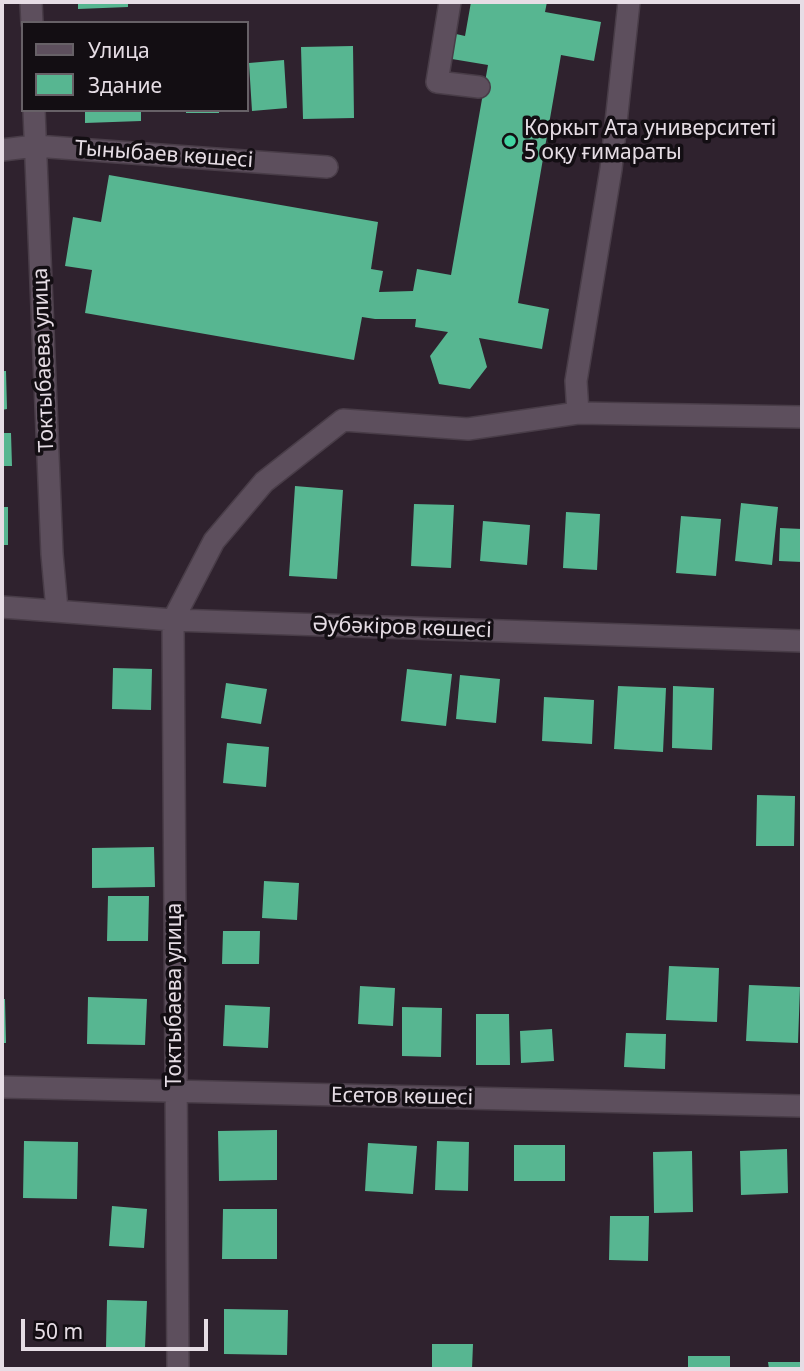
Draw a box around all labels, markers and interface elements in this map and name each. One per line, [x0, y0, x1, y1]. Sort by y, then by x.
legend [21, 21, 248, 112]
text: Улица [88, 36, 150, 64]
text: Здание [88, 71, 162, 99]
place label: Коркыт Ата университеті 5 оқу ғимараты [524, 116, 776, 166]
marker: Коркыт Ата университеті 5 оқу ғимараты [502, 133, 518, 149]
street label: Тыныбаев көшесі [74, 136, 254, 174]
street label: Токтыбаева улица [28, 267, 60, 453]
street label: Әубәкіров көшесі [312, 612, 492, 644]
street label: Токтыбаева улица [162, 903, 188, 1087]
street label: Есетов көшесі [331, 1083, 473, 1111]
scale bar [24, 1304, 212, 1348]
text: 50 m [34, 1317, 83, 1345]

